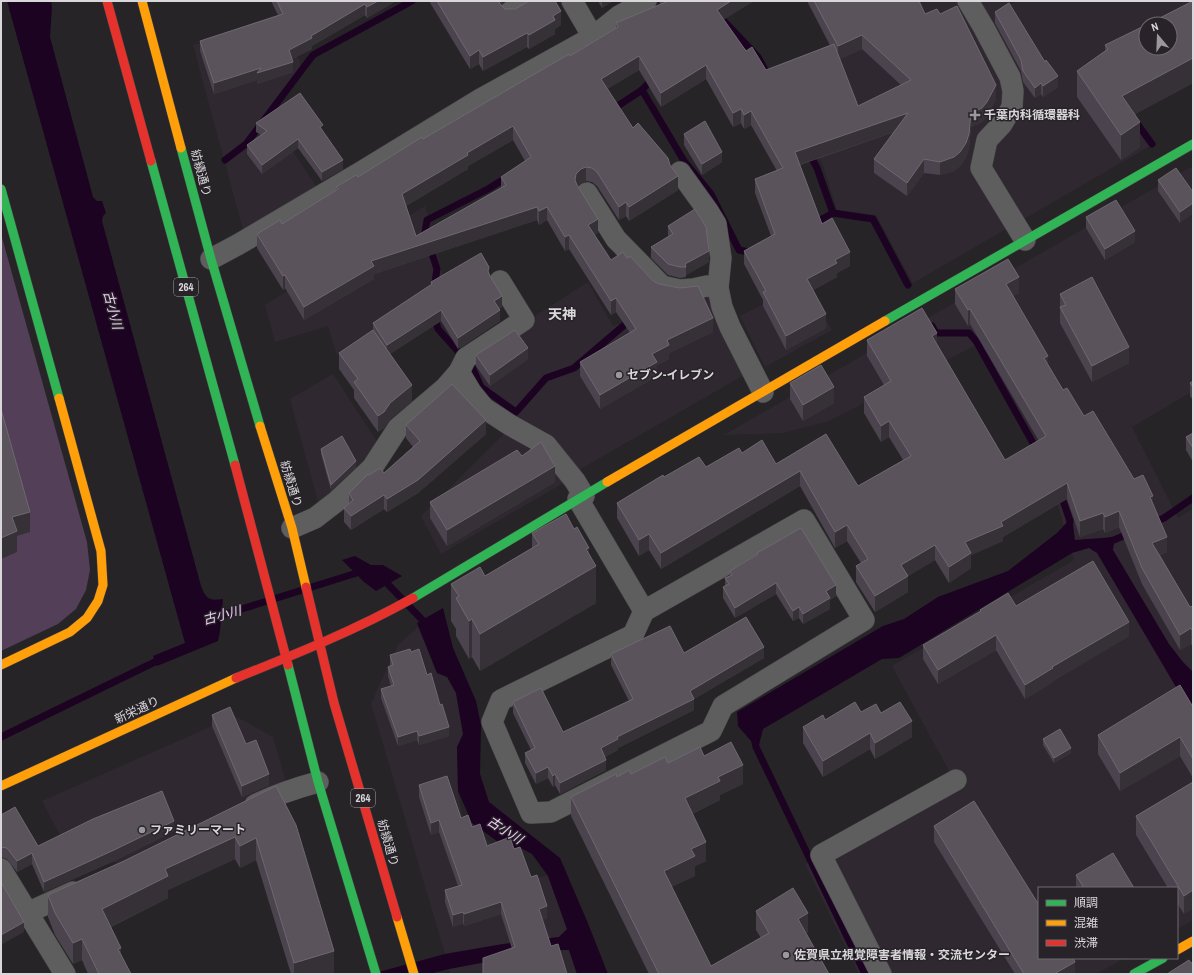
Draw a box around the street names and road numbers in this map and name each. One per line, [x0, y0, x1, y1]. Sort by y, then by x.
street label: 紡績通り [187, 148, 215, 198]
road number: 264 [174, 278, 198, 296]
street label: 紡績通り [276, 459, 306, 509]
street label: 新栄通り [112, 693, 162, 727]
road number: 264 [351, 789, 375, 807]
street label: 紡績通り [374, 818, 402, 868]

